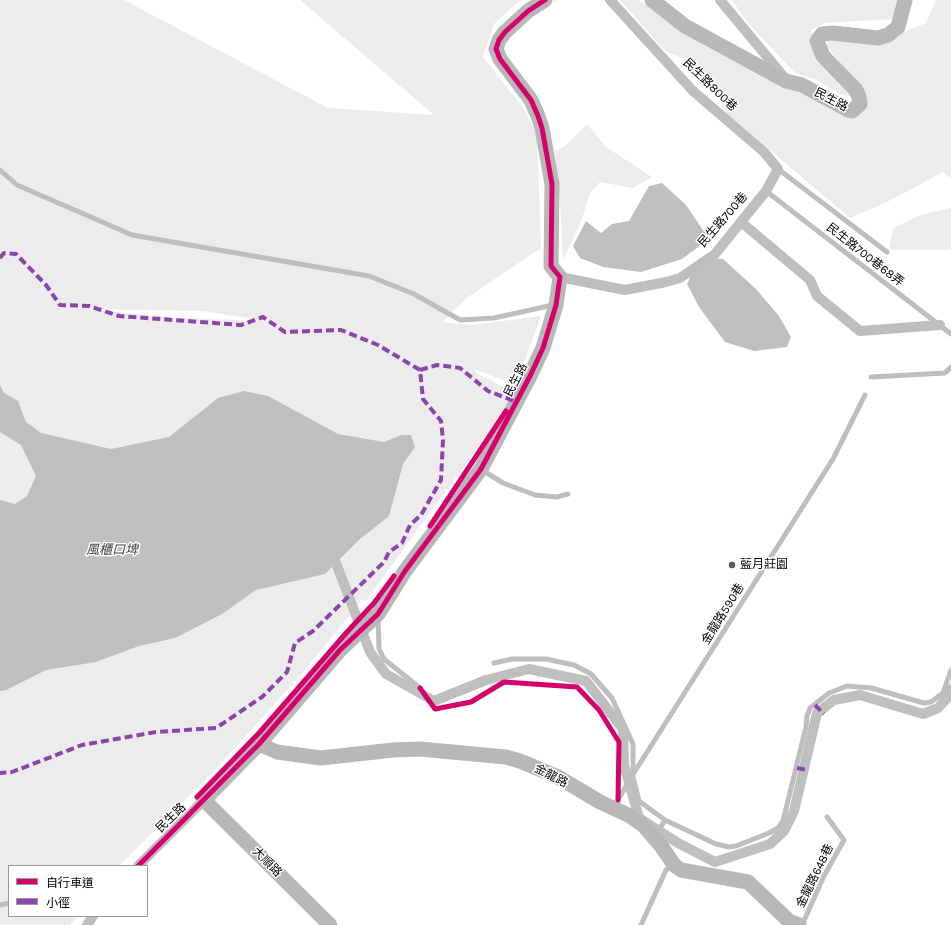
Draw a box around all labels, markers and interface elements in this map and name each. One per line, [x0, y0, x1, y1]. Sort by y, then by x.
street label: 民生路800巷 [680, 56, 740, 114]
street label: 民生路 [812, 85, 850, 115]
street label: 民生路700巷 [695, 190, 751, 250]
street label: 民生路700巷68弄 [823, 220, 907, 290]
street label: 民生路 [501, 361, 531, 399]
water label: 風櫃口埤 [86, 542, 138, 558]
place label: 藍月莊園 [740, 558, 788, 572]
marker: 藍月莊園 [727, 560, 737, 570]
street label: 金龍路590巷 [699, 581, 747, 647]
street label: 金龍路 [532, 761, 570, 791]
street label: 民生路 [153, 800, 189, 836]
street label: 金龍路648巷 [793, 842, 837, 910]
street label: 大順路 [249, 844, 285, 880]
legend [8, 865, 148, 917]
text: 自行車道 [46, 876, 94, 890]
text: 小徑 [46, 896, 70, 910]

